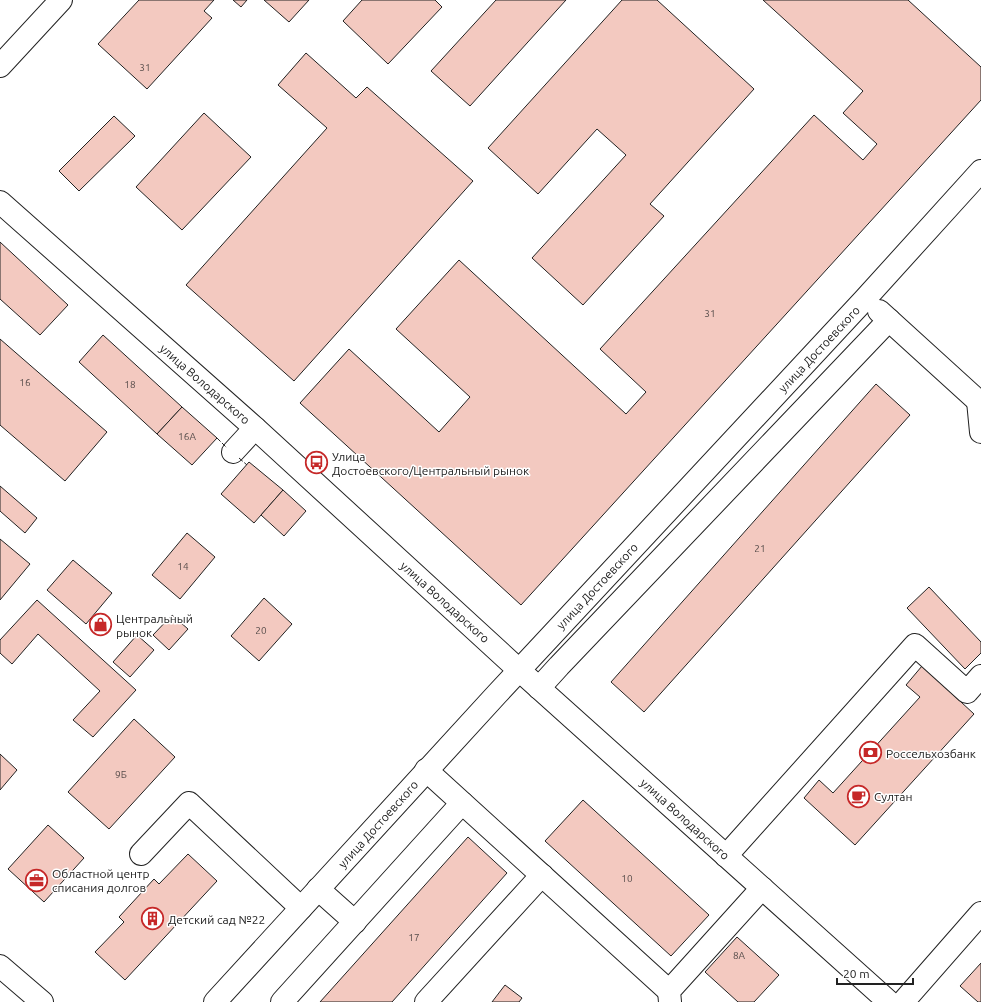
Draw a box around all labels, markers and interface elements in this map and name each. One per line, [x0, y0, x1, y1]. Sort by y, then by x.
house number: 31 [139, 62, 151, 73]
street label: улица Достоевского [776, 303, 862, 395]
house number: 31 [704, 308, 716, 319]
street label: улица Володарского [157, 341, 253, 427]
house number: 16 [19, 377, 31, 388]
house number: 18 [124, 379, 136, 390]
house number: 16А [178, 431, 196, 442]
bus stop icon: Улица Достоевского/Центральный рынок [303, 450, 329, 476]
place label: Улица Достоевского/Центральный рынок [332, 450, 529, 477]
street label: улица Достоевского [554, 540, 640, 632]
house number: 21 [754, 543, 766, 554]
street label: улица Володарского [398, 559, 492, 645]
house number: 14 [177, 561, 189, 572]
shop icon: Центральный рынок [88, 612, 114, 638]
place label: Центральный рынок [116, 612, 193, 639]
house number: 20 [255, 625, 267, 636]
bank icon: Россельхозбанк [857, 740, 883, 766]
place label: Россельхозбанк [886, 747, 976, 760]
house number: 9Б [115, 769, 127, 780]
street label: улица Володарского [638, 776, 732, 862]
street label: улица Достоевского [335, 778, 421, 870]
cafe icon: Султан [845, 783, 871, 809]
place label: Султан [874, 790, 912, 803]
office icon: Областной центр списания долгов [23, 867, 49, 893]
place label: Областной центр списания долгов [52, 867, 149, 894]
house number: 10 [621, 873, 633, 884]
building icon: Детский сад №22 [139, 906, 165, 932]
place label: Детский сад №22 [168, 913, 265, 926]
house number: 17 [408, 932, 420, 943]
house number: 8А [733, 950, 746, 961]
scale bar [837, 960, 913, 986]
text: 20 m [843, 967, 870, 980]

